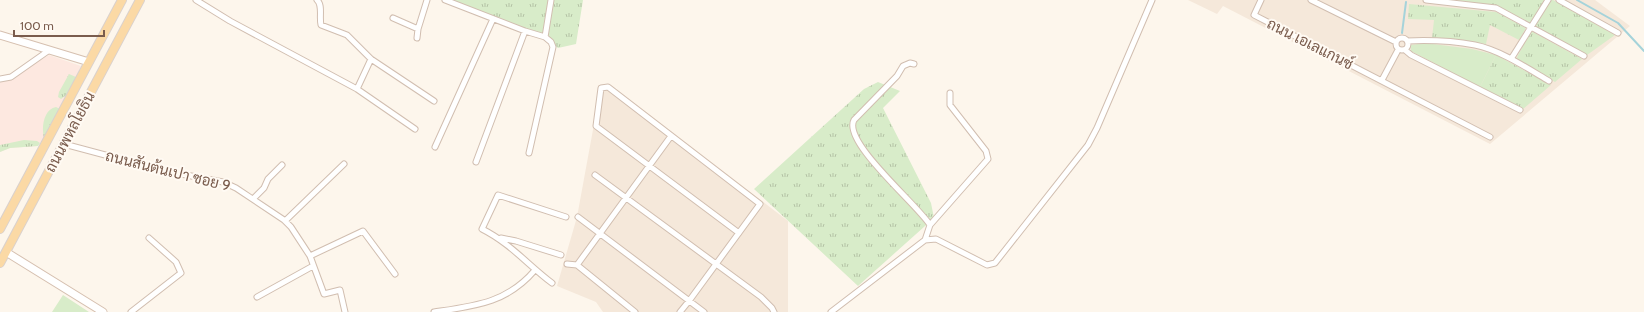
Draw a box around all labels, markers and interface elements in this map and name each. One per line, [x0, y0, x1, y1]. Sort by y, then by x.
scale bar [14, 12, 104, 38]
street label: ถนน เอเลแกนซ์ [1264, 14, 1356, 73]
text: 100 m [20, 18, 54, 33]
street label: ถนนพหลโยธิน [40, 88, 99, 175]
street label: ถนนสันต้นเปา ซอย 9 [104, 146, 233, 195]

